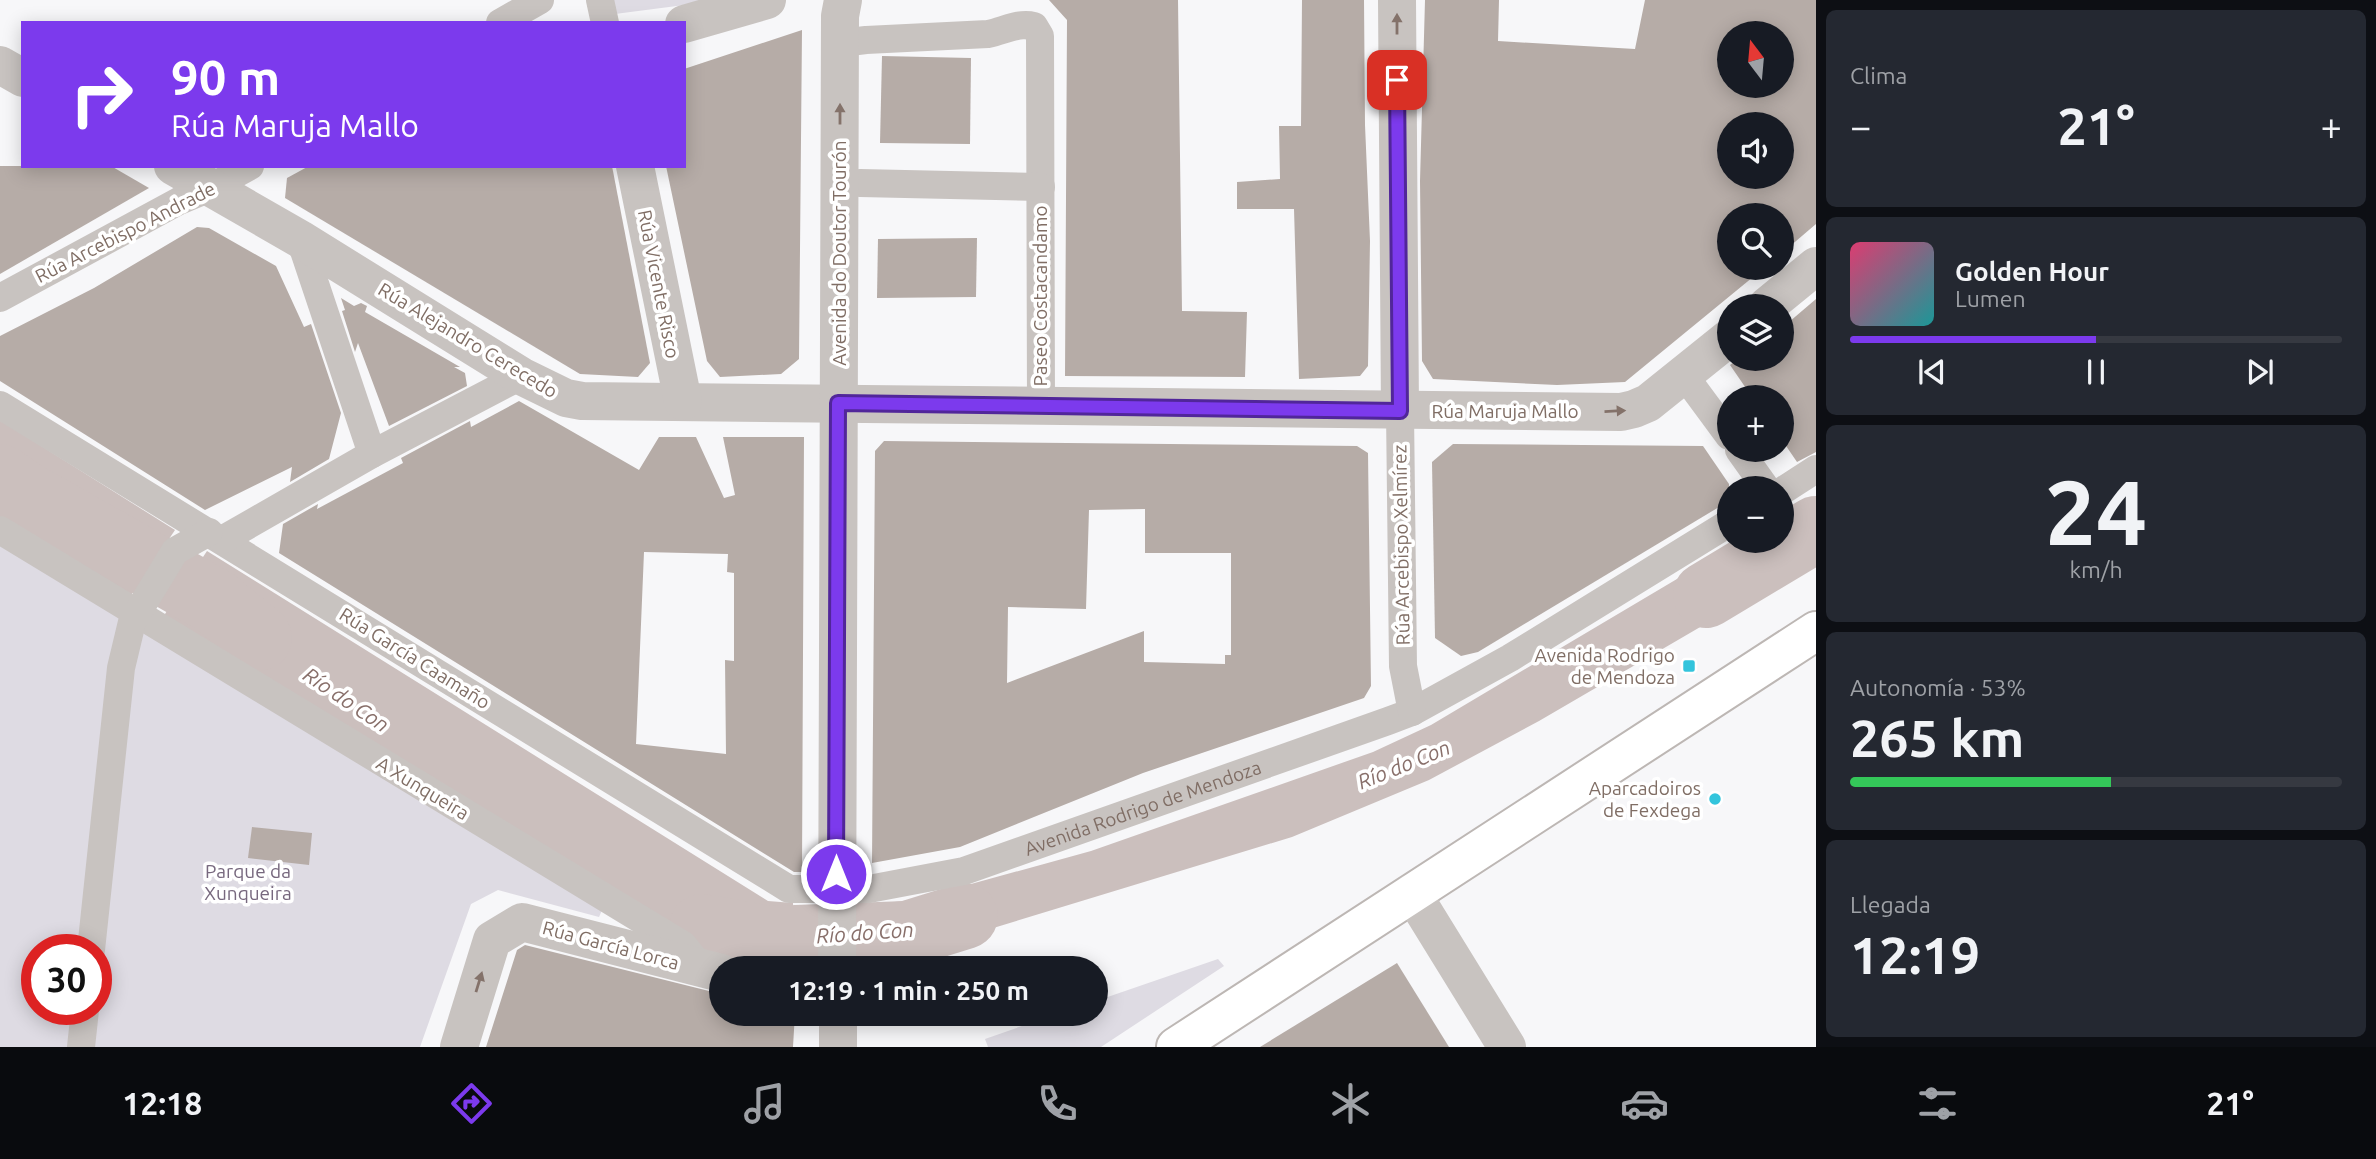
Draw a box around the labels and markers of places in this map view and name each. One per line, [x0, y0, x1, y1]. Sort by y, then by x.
pin [1367, 50, 1427, 110]
place label: Avenida Rodrigo de Mendoza [1535, 644, 1675, 688]
marker: Avenida Rodrigo de Mendoza [1681, 658, 1697, 674]
place label: Aparcadoiros de Fexdega [1589, 777, 1701, 821]
marker: Aparcadoiros de Fexdega [1707, 791, 1723, 807]

